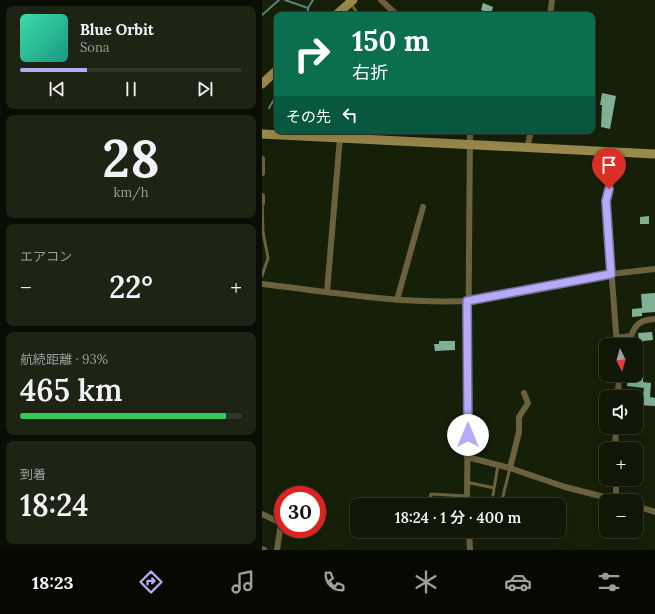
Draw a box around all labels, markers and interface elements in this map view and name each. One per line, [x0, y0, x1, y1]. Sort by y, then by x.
text: Blue Orbit [80, 20, 154, 39]
text: 150 m [352, 23, 429, 59]
icon: right [286, 28, 338, 80]
text: Sona [80, 39, 110, 56]
text: 右折 [352, 61, 388, 84]
icon: previous [46, 78, 68, 100]
icon: pause [120, 78, 142, 100]
icon: next [194, 78, 216, 100]
icon: left [339, 104, 361, 126]
text: その先 [286, 107, 331, 126]
text: 28 [102, 125, 160, 191]
pin [592, 148, 626, 189]
icon: arrive [598, 154, 620, 176]
text: km/h [113, 184, 149, 201]
text: エアコン [20, 248, 72, 265]
text: 22° [109, 268, 153, 306]
text: − [20, 273, 32, 301]
text: + [230, 273, 242, 301]
north arrow [599, 338, 643, 382]
map controls [599, 338, 643, 538]
text: 航続距離 · 93% [20, 351, 108, 368]
text: 465 km [20, 371, 122, 409]
button: sound [599, 390, 643, 434]
position arrow [447, 414, 489, 456]
button: + [599, 442, 643, 486]
text: 到着 [20, 466, 46, 483]
text: 18:24 [20, 486, 88, 524]
speed limit sign: 30 [274, 486, 326, 538]
button: − [599, 494, 643, 538]
text: 18:24 · 1 分 · 400 m [395, 508, 521, 527]
icon: directions [137, 568, 165, 596]
icon: music [229, 568, 257, 596]
icon: phone [320, 568, 348, 596]
icon: climate [412, 568, 440, 596]
icon: car [504, 568, 532, 596]
icon: filters [595, 568, 623, 596]
text: 18:23 [32, 571, 74, 594]

